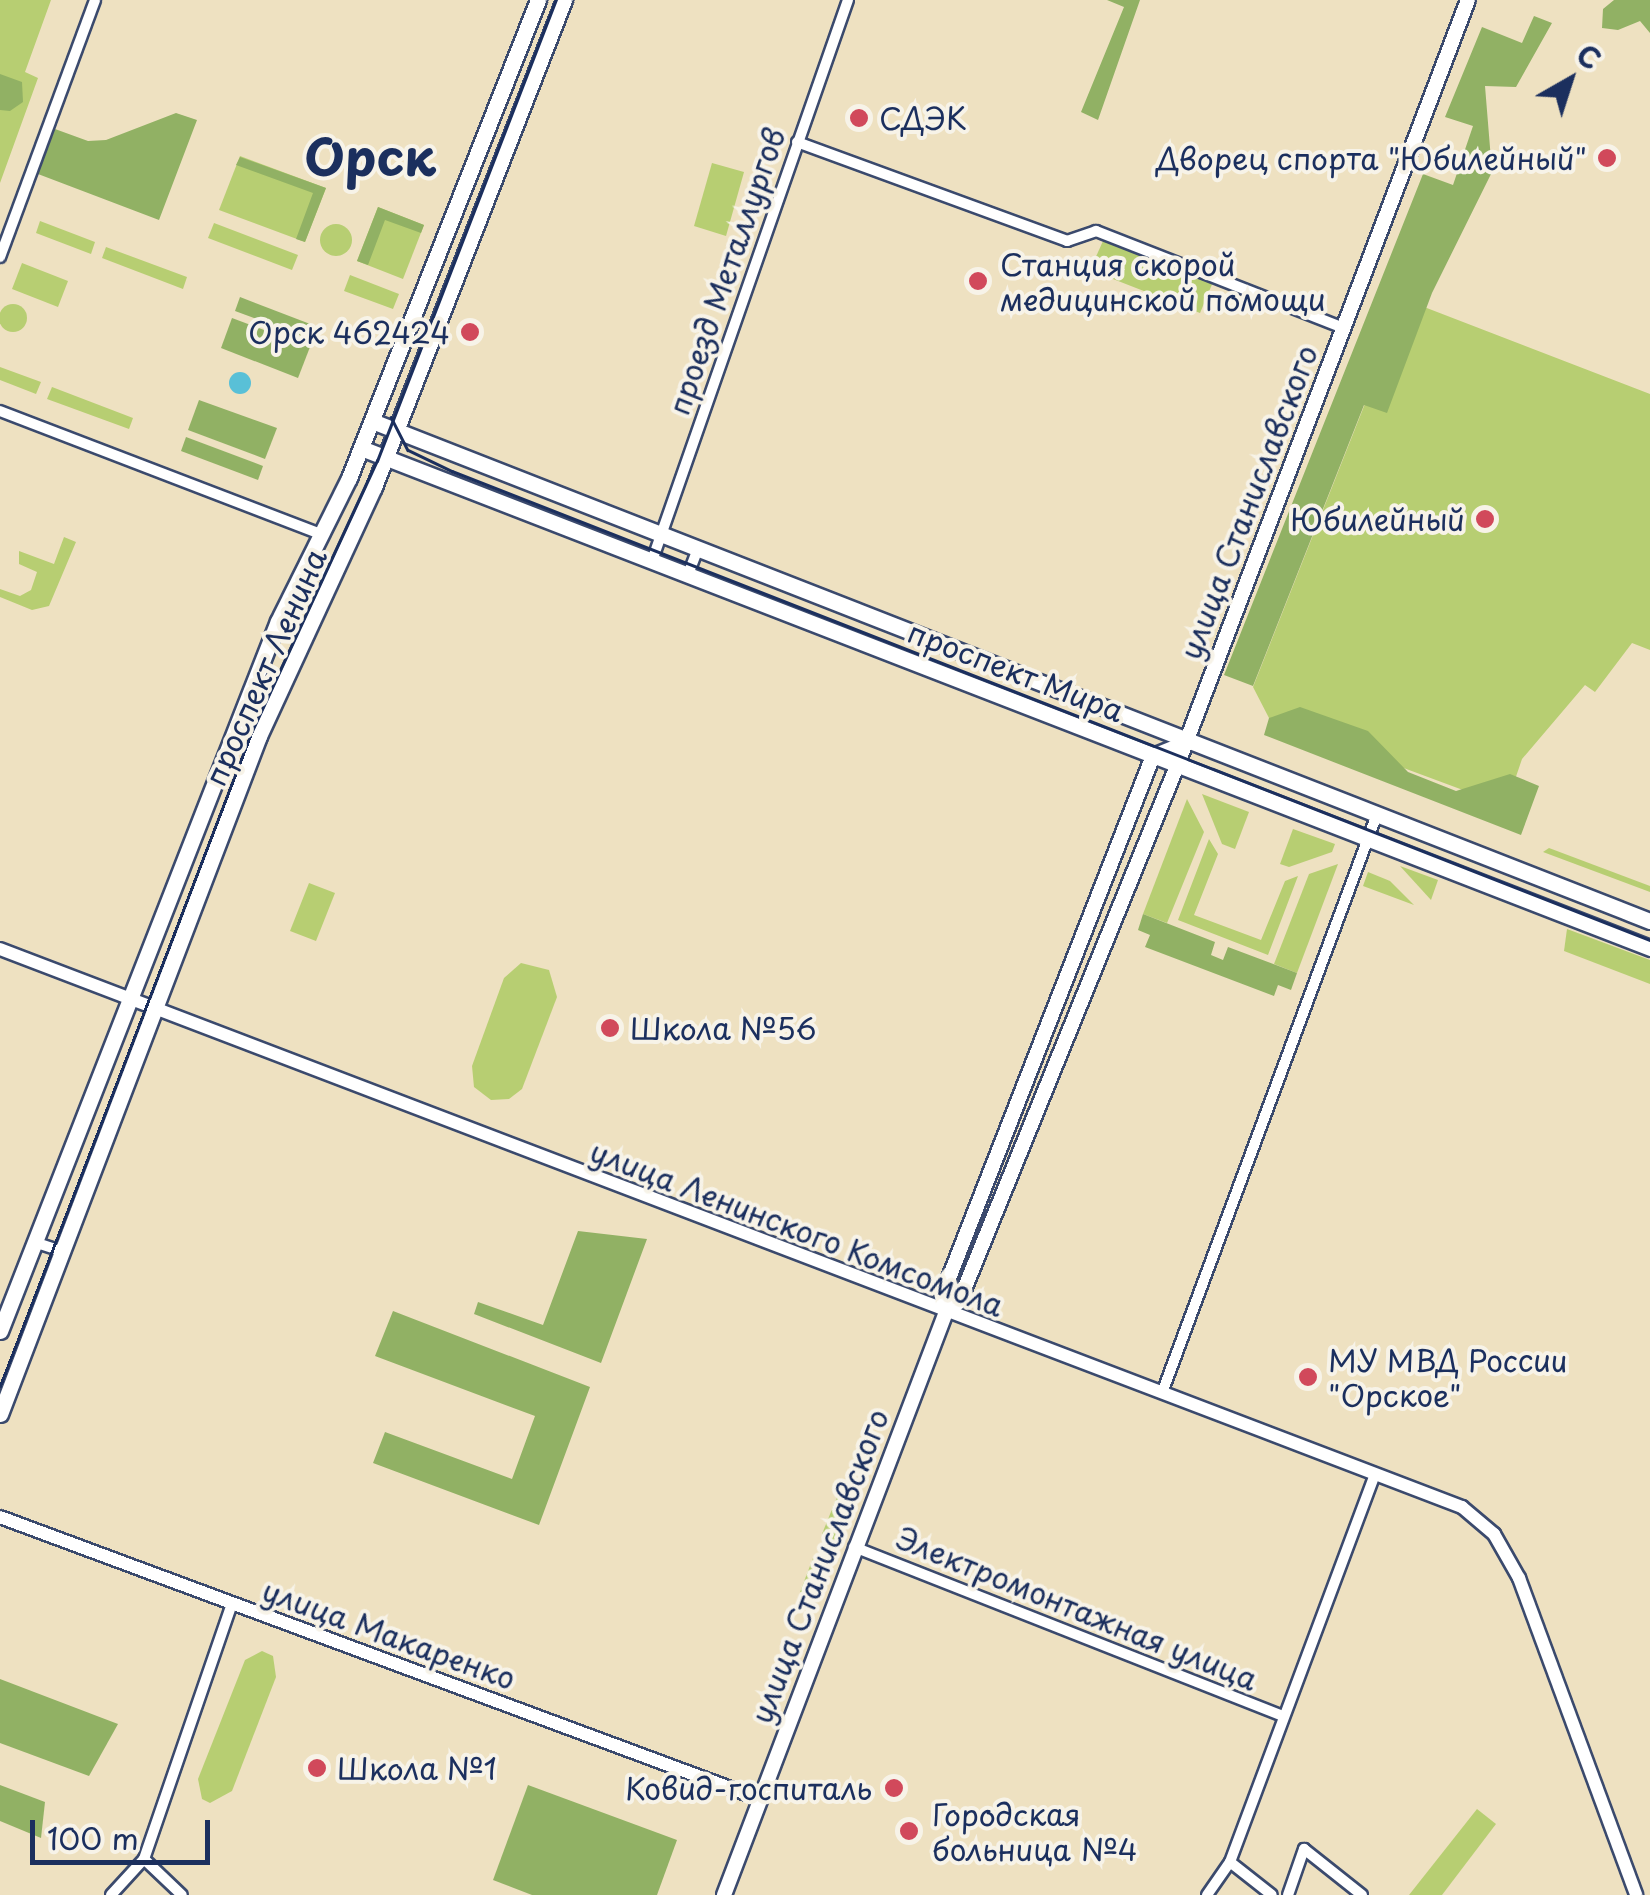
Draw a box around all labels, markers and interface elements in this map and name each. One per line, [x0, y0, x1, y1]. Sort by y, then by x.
north arrow [1520, 30, 1620, 130]
text: С [1567, 33, 1611, 80]
place label: СДЭК [879, 100, 967, 136]
marker: СДЭК [848, 107, 870, 129]
street label: проезд Металлургов [660, 122, 792, 420]
district label: Орск [304, 126, 436, 186]
place label: Дворец спорта "Юбилейный" [1155, 140, 1587, 176]
marker: Дворец спорта "Юбилейный" [1596, 147, 1618, 169]
place label: Станция скорой медицинской помощи [1000, 246, 1326, 316]
marker: Станция скорой медицинской помощи [965, 268, 991, 294]
place label: Орск 462424 [247, 314, 450, 350]
marker: Орск 462424 [459, 321, 481, 343]
street label: улица Станиславского [1171, 339, 1325, 665]
place label: Юбилейный [1291, 501, 1465, 537]
marker: Юбилейный [1474, 508, 1496, 530]
street label: проспект Ленина [196, 543, 334, 791]
street label: проспект Мира [903, 613, 1129, 729]
place label: Школа №56 [630, 1010, 818, 1046]
marker: Школа №56 [599, 1017, 621, 1039]
street label: улица Ленинского Комсомола [584, 1132, 1010, 1324]
place label: МУ МВД России "Орское" [1328, 1342, 1568, 1412]
marker: МУ МВД России "Орское" [1297, 1366, 1319, 1388]
street label: улица Станиславского [742, 1403, 896, 1729]
street label: Электромонтажная улица [890, 1519, 1264, 1697]
street label: улица Макаренко [257, 1571, 521, 1697]
place label: Школа №1 [337, 1750, 498, 1786]
marker: Школа №1 [306, 1757, 328, 1779]
place label: Ковид-госпиталь [625, 1770, 872, 1806]
marker: Ковид-госпиталь [881, 1775, 907, 1801]
place label: Городская больница №4 [932, 1796, 1139, 1866]
scale bar [35, 1800, 215, 1862]
text: 100 m [47, 1815, 139, 1860]
marker: Городская больница №4 [896, 1818, 922, 1844]

